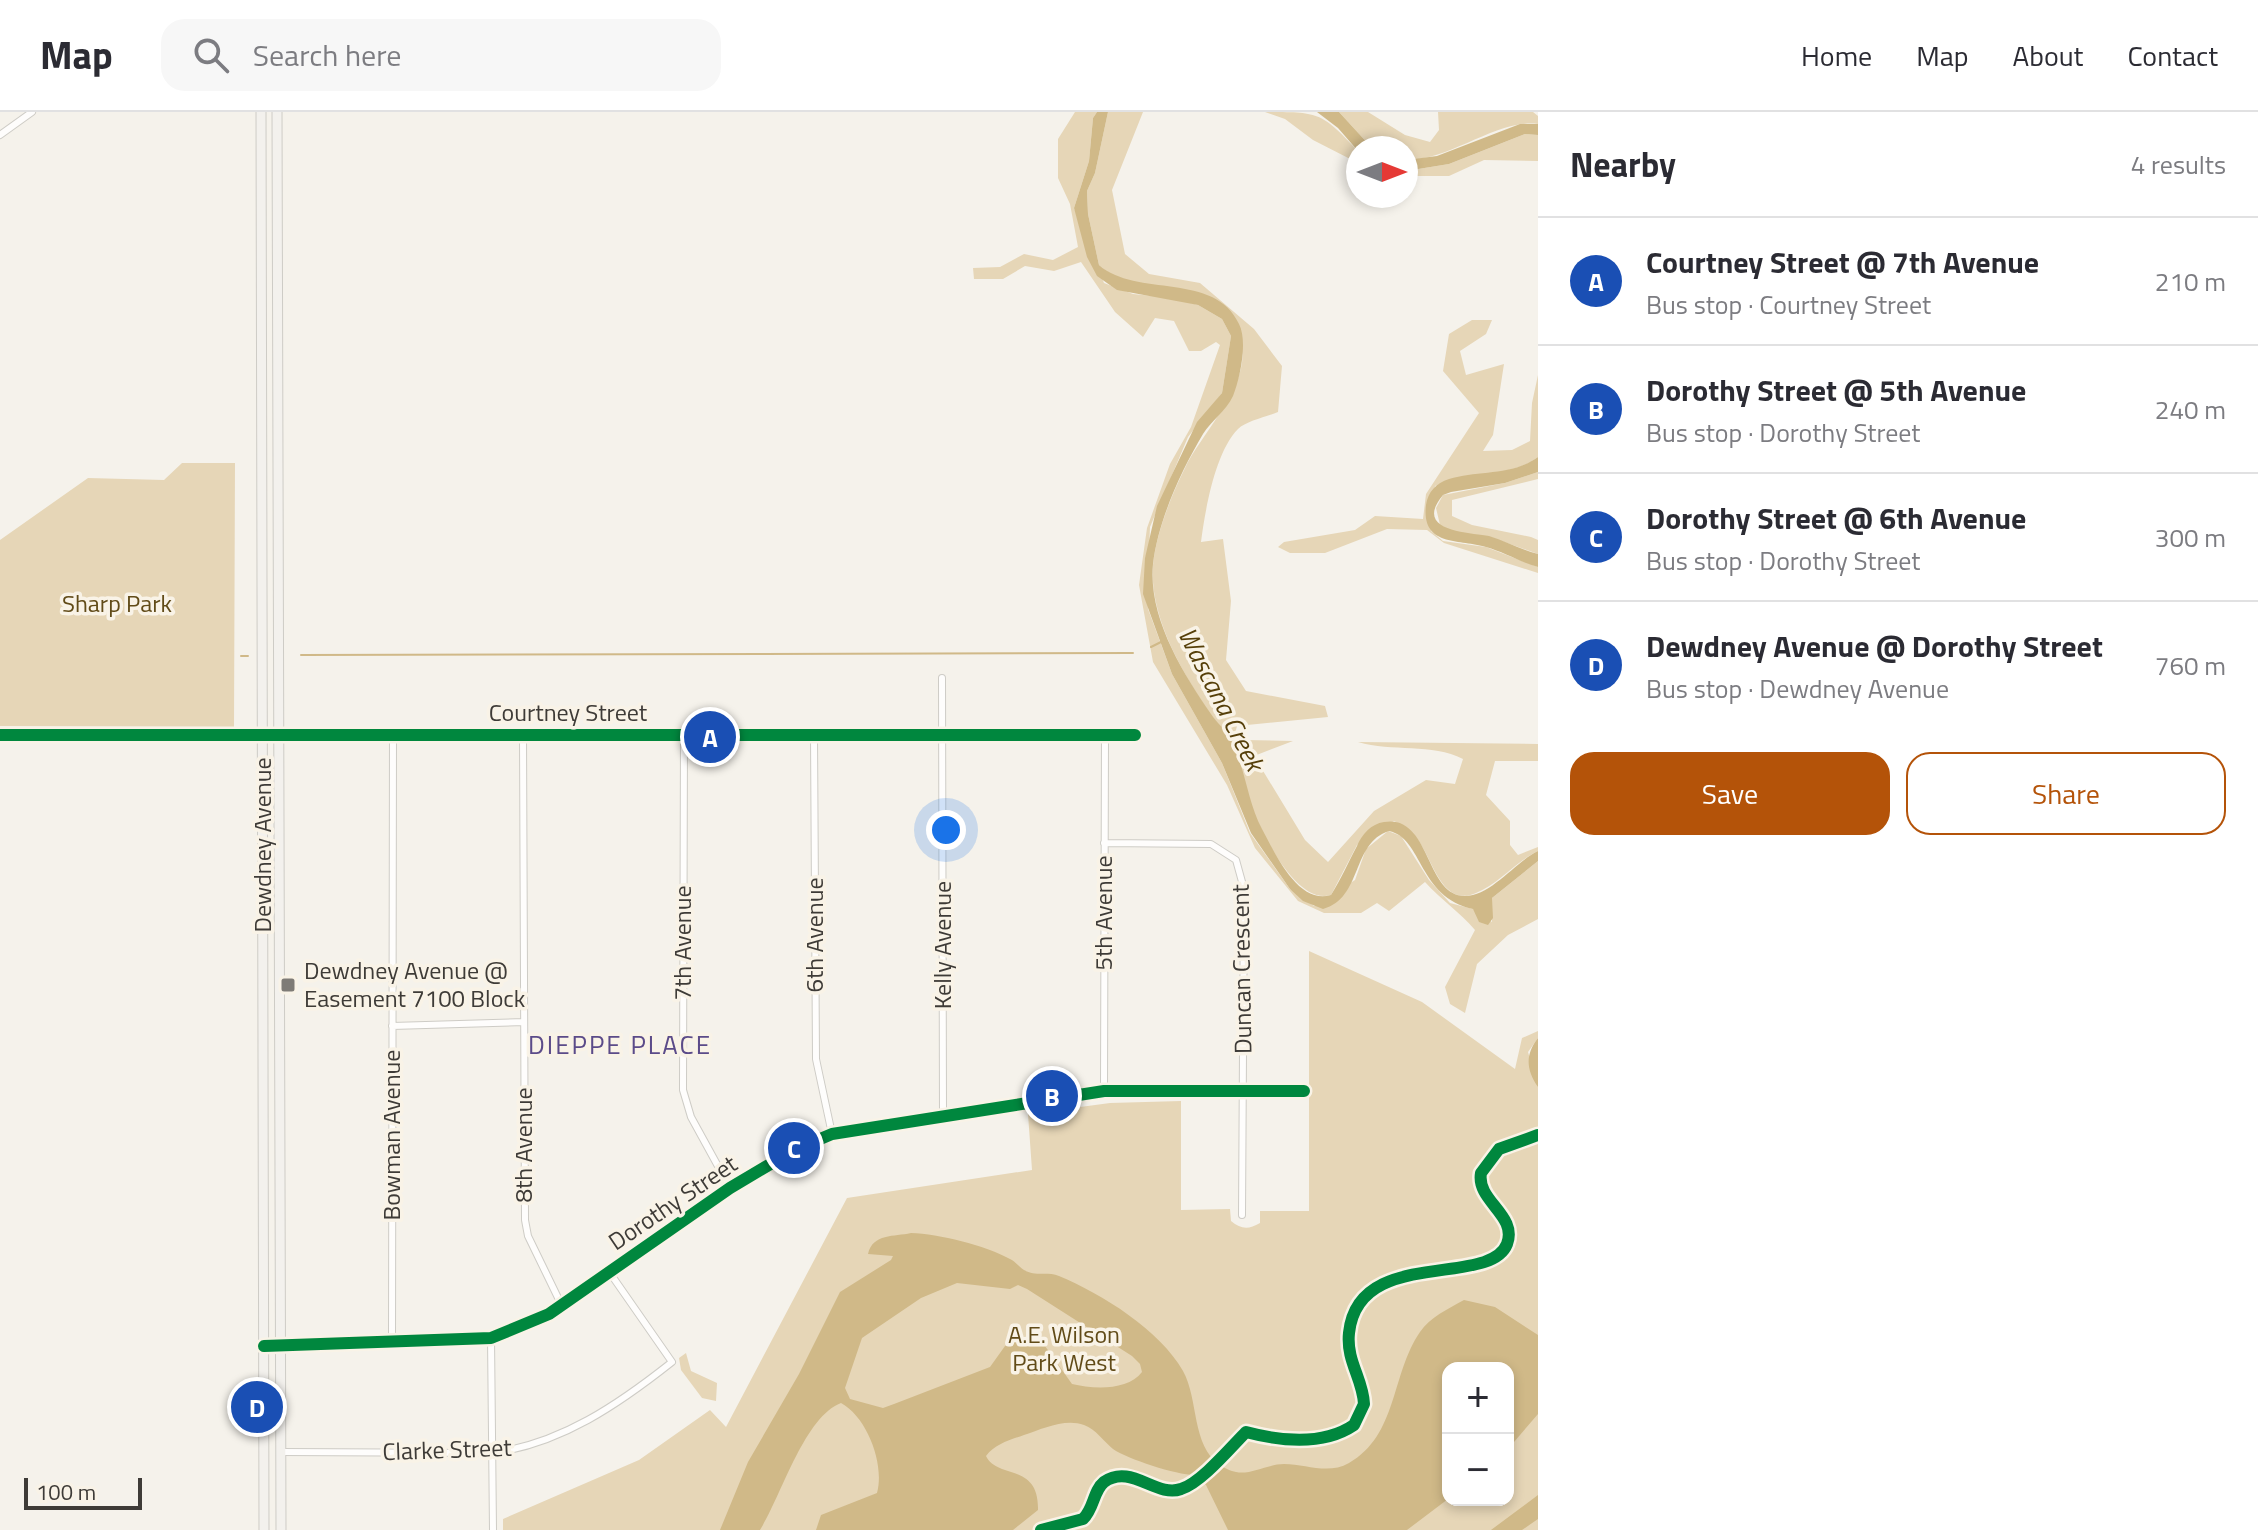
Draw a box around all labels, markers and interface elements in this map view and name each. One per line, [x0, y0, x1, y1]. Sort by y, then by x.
search box [161, 19, 721, 91]
text: Map [40, 26, 113, 84]
text: Search here [253, 32, 402, 78]
icon: search [189, 33, 233, 77]
text: Home [1801, 34, 1872, 77]
text: Map [1916, 34, 1969, 77]
text: About [2013, 34, 2083, 77]
text: Contact [2127, 34, 2218, 77]
north arrow [1346, 136, 1418, 208]
text: Nearby [1570, 138, 1676, 190]
text: 4 results [2131, 145, 2226, 184]
text: Courtney Street @ 7th Avenue [1646, 239, 2039, 285]
text: A [1588, 262, 1604, 301]
text: 210 m [2155, 262, 2226, 301]
text: Bus stop · Courtney Street [1646, 285, 1931, 324]
text: Dorothy Street @ 5th Avenue [1646, 367, 2026, 413]
text: B [1588, 390, 1604, 429]
text: 240 m [2155, 390, 2226, 429]
text: Bus stop · Dorothy Street [1646, 413, 1920, 452]
text: Dorothy Street @ 6th Avenue [1646, 495, 2026, 541]
text: C [1589, 518, 1603, 557]
text: 300 m [2155, 518, 2226, 557]
text: Bus stop · Dorothy Street [1646, 541, 1920, 580]
park label: Sharp Park [62, 585, 173, 621]
water label: Wascana Creek [1168, 620, 1276, 781]
text: Dewdney Avenue @ Dorothy Street [1646, 623, 2103, 669]
text: D [1588, 646, 1604, 685]
text: 760 m [2155, 646, 2226, 685]
text: Bus stop · Dewdney Avenue [1646, 669, 1949, 708]
street label: Courtney Street [489, 694, 648, 730]
pin: A [684, 707, 736, 767]
button: Save [1570, 752, 1890, 835]
button: Share [1906, 752, 2226, 835]
street label: Dewdney Avenue [244, 757, 280, 933]
your location [926, 810, 966, 850]
street label: 5th Avenue [1085, 855, 1121, 971]
street label: 6th Avenue [796, 877, 832, 993]
street label: Kelly Avenue [924, 881, 960, 1009]
street label: Duncan Crescent [1222, 883, 1260, 1054]
street label: 7th Avenue [664, 885, 700, 1001]
place label: Dewdney Avenue @ Easement 7100 Block [304, 952, 526, 1016]
marker: Dewdney Avenue @ Easement 7100 Block [279, 976, 297, 994]
district label: DIEPPE PLACE [528, 1025, 712, 1064]
street label: Bowman Avenue [373, 1050, 409, 1220]
pin: B [1026, 1066, 1078, 1126]
street label: 8th Avenue [505, 1087, 541, 1203]
pin: C [768, 1118, 820, 1178]
street label: Dorothy Street [601, 1145, 745, 1259]
park label: A.E. Wilson Park West [1008, 1316, 1120, 1380]
map controls [1442, 1362, 1514, 1506]
button: + [1442, 1362, 1514, 1434]
pin: D [231, 1377, 283, 1437]
street label: Clarke Street [382, 1429, 513, 1469]
button: − [1442, 1434, 1514, 1506]
scale bar [24, 1474, 142, 1510]
text: 100 m [36, 1475, 96, 1509]

